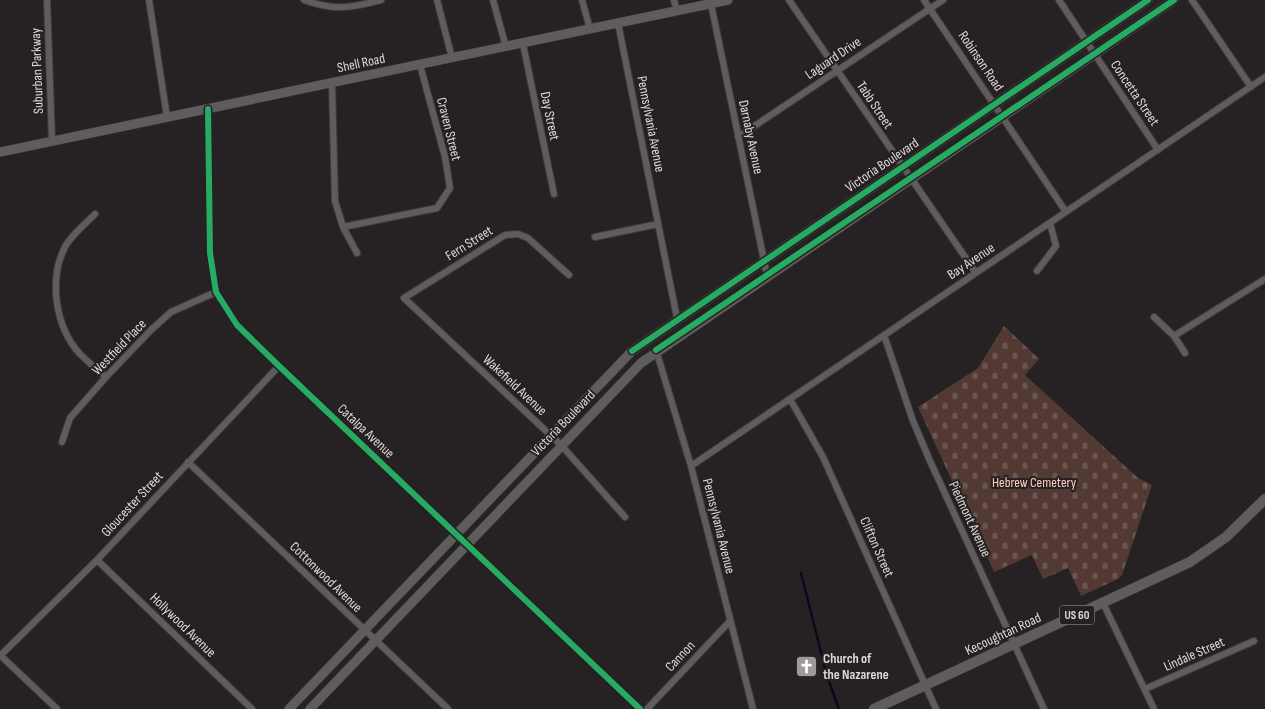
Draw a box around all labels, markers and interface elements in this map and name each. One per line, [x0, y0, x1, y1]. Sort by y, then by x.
street label: Suburban Parkway [27, 27, 47, 114]
street label: Robinson Road [955, 28, 1007, 94]
street label: Laguard Drive [802, 33, 864, 83]
street label: Shell Road [336, 50, 387, 76]
street label: Concetta Street [1107, 57, 1163, 129]
street label: Pennsylvania Avenue [633, 74, 669, 174]
street label: Tabb Street [853, 78, 897, 132]
street label: Day Street [537, 90, 563, 142]
street label: Craven Street [433, 96, 465, 162]
street label: Darnaby Avenue [735, 98, 767, 176]
street label: Victoria Boulevard [842, 134, 922, 196]
street label: Fern Street [442, 222, 496, 264]
street label: Bay Avenue [944, 239, 998, 283]
street label: Westfield Place [88, 315, 150, 379]
street label: Wakefield Avenue [479, 351, 551, 419]
street label: Victoria Boulevard [527, 386, 599, 459]
street label: Catalpa Avenue [334, 400, 398, 462]
street label: Gloucester Street [97, 468, 167, 540]
park label: Hebrew Cemetery [992, 474, 1077, 491]
street label: Pennsylvania Avenue [699, 477, 739, 575]
street label: Piedmont Avenue [945, 478, 995, 560]
street label: Clifton Street [856, 514, 898, 580]
street label: Cottonwood Avenue [286, 538, 366, 616]
street label: Hollywood Avenue [146, 589, 220, 661]
road number: US 60 [1060, 606, 1094, 624]
street label: Kecoughtan Road [962, 609, 1044, 659]
street label: Lindale Street [1161, 633, 1227, 675]
street label: Cannon [662, 637, 698, 675]
place label: Church of the Nazarene [823, 650, 889, 683]
church icon: Church of the Nazarene [795, 654, 819, 678]

